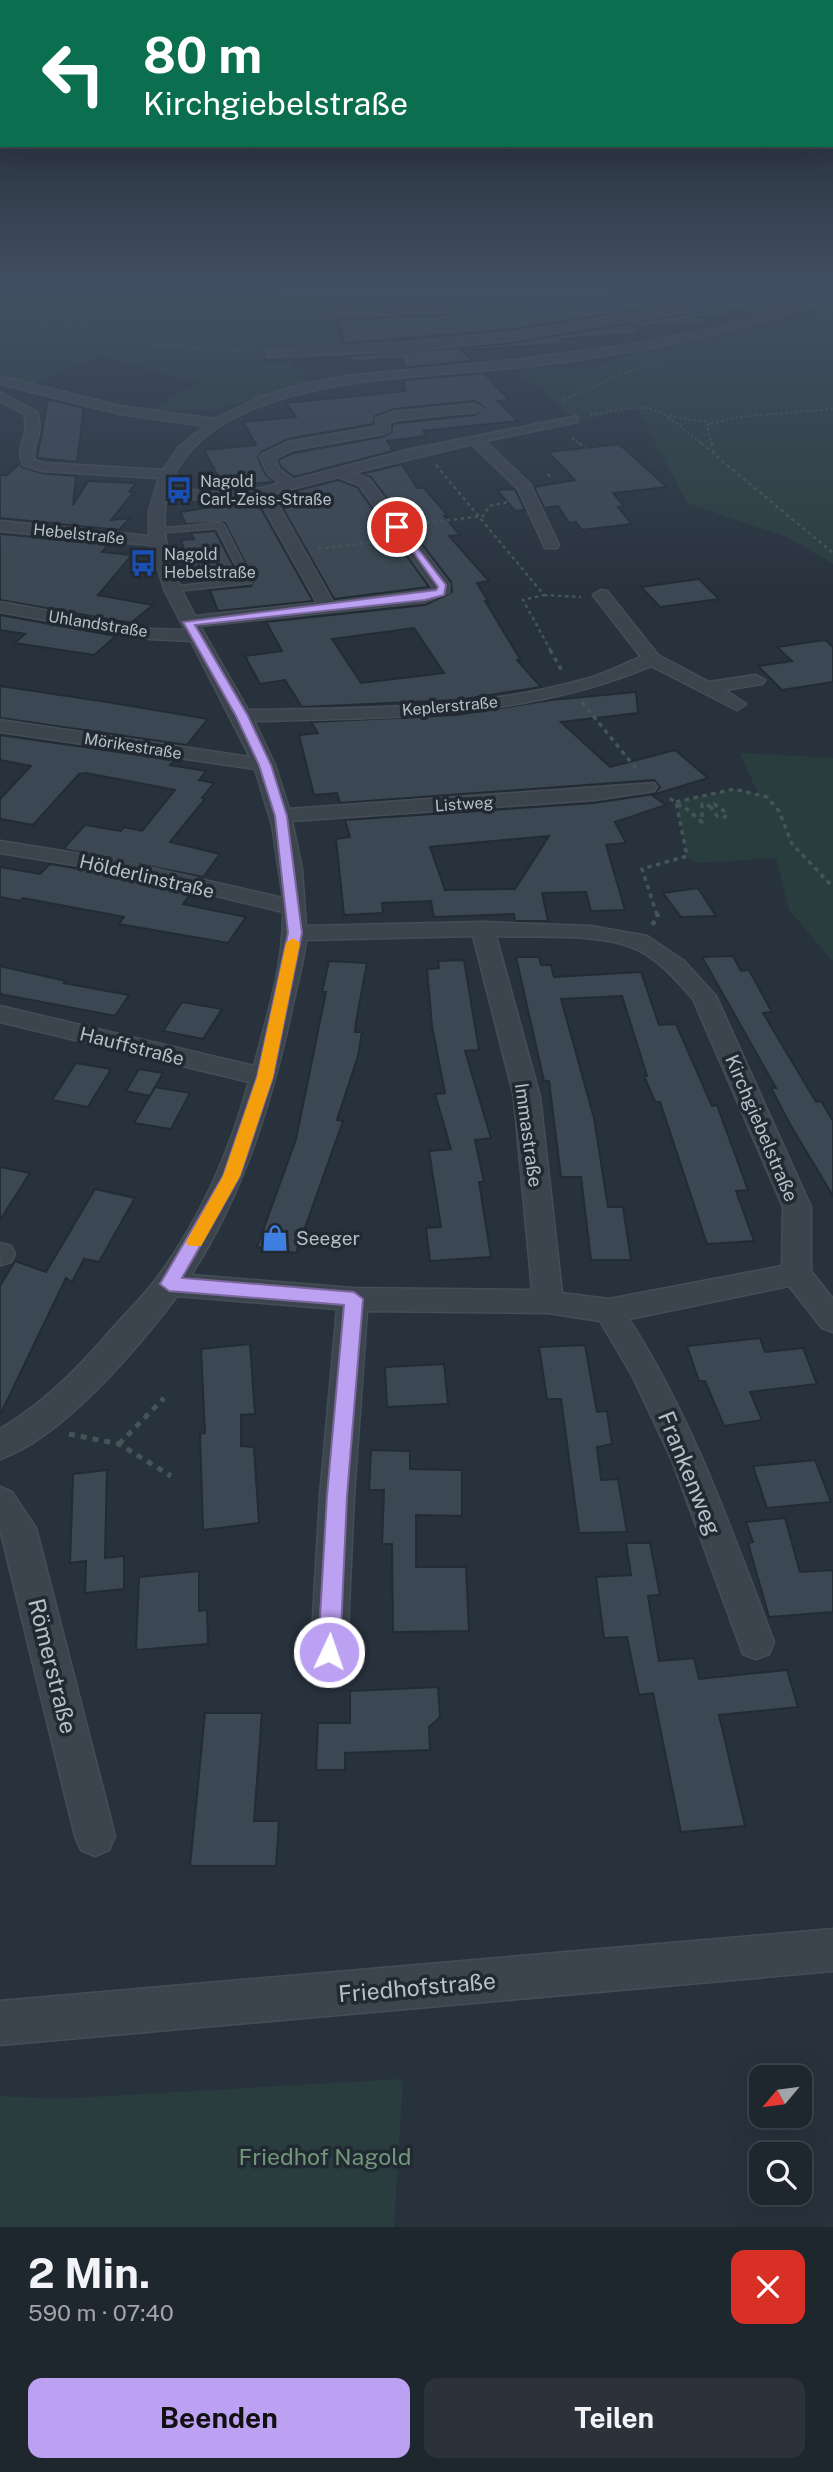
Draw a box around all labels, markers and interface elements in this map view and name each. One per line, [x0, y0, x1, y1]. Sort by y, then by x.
text: 80 m [143, 26, 262, 84]
icon: left [28, 28, 119, 119]
text: Kirchgiebelstraße [143, 85, 408, 122]
place label: Nagold Carl-Zeiss-Straße [200, 472, 332, 509]
bus stop icon: Nagold Carl-Zeiss-Straße [164, 475, 194, 505]
pin [367, 497, 427, 557]
icon: arrive [378, 508, 416, 546]
street label: Hebelstraße [32, 520, 126, 548]
place label: Nagold Hebelstraße [164, 545, 256, 582]
bus stop icon: Nagold Hebelstraße [128, 548, 158, 578]
street label: Uhlandstraße [47, 607, 149, 641]
street label: Keplerstraße [401, 692, 499, 720]
street label: Mörikestraße [83, 729, 183, 763]
street label: Listweg [434, 792, 494, 816]
street label: Hölderlinstraße [77, 850, 217, 902]
street label: Hauffstraße [78, 1022, 186, 1070]
street label: Kirchgiebelstraße [721, 1051, 803, 1205]
street label: Immastraße [511, 1081, 547, 1189]
shop icon: Seeger [260, 1223, 290, 1253]
place label: Seeger [296, 1227, 360, 1249]
street label: Frankenweg [653, 1407, 727, 1539]
street label: Römerstraße [23, 1596, 83, 1736]
position arrow [292, 1615, 366, 1689]
street label: Friedhofstraße [337, 1967, 497, 2007]
north arrow [749, 2065, 812, 2128]
map controls [749, 2065, 812, 2205]
button: search [749, 2142, 812, 2205]
park label: Friedhof Nagold [239, 2143, 411, 2170]
text: 2 Min. [28, 2248, 150, 2297]
button: close [731, 2250, 805, 2324]
text: 590 m · 07:40 [28, 2299, 174, 2326]
button: Beenden [28, 2378, 410, 2458]
button: Teilen [424, 2378, 805, 2458]

